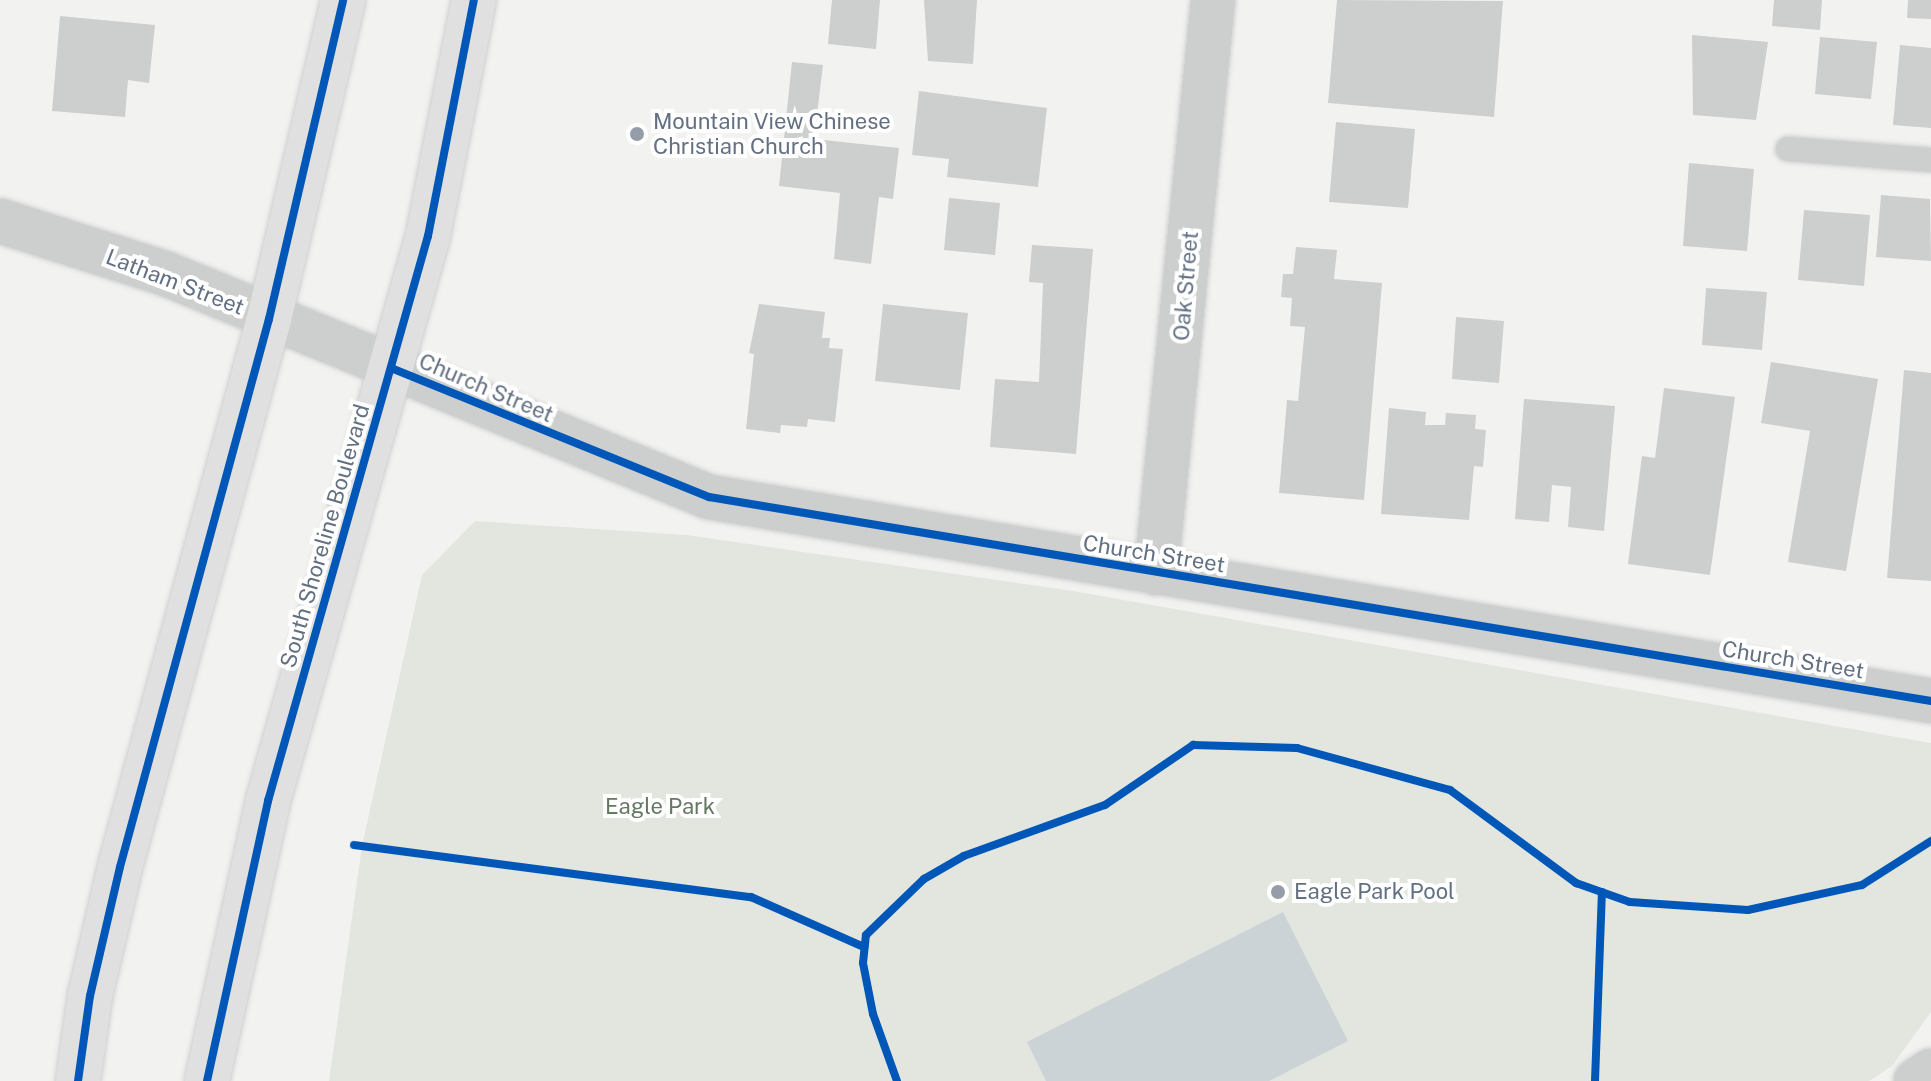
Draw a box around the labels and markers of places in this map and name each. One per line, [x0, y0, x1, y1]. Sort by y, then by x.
place label: Mountain View Chinese Christian Church [653, 108, 891, 160]
marker: Mountain View Chinese Christian Church [628, 125, 646, 143]
place label: Eagle Park Pool [1294, 879, 1455, 905]
marker: Eagle Park Pool [1269, 883, 1287, 901]

